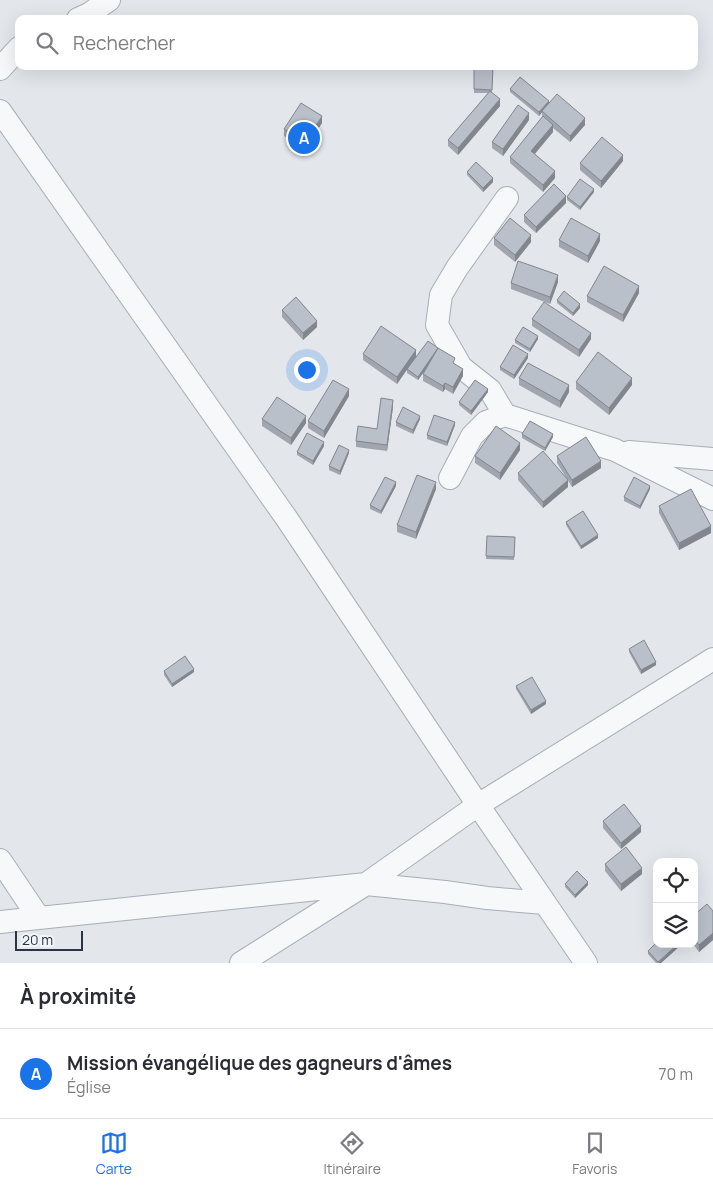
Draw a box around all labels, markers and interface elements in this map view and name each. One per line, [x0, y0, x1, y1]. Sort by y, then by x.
search box [15, 15, 698, 70]
icon: search [33, 29, 61, 57]
text: Rechercher [73, 30, 175, 56]
pin: A [288, 119, 320, 157]
your location [294, 357, 320, 383]
map controls [653, 858, 698, 948]
button: locate [653, 858, 698, 903]
button: layers [653, 903, 698, 948]
scale bar [15, 928, 82, 951]
text: 20 m [22, 930, 53, 949]
text: À proximité [20, 982, 136, 1010]
text: Mission évangélique des gagneurs d'âmes [67, 1050, 452, 1076]
text: A [31, 1063, 41, 1085]
text: 70 m [658, 1063, 693, 1085]
text: Église [67, 1076, 111, 1098]
tab: Carte [96, 1129, 132, 1178]
tab: Itinéraire [323, 1129, 381, 1178]
tab: Favoris [572, 1129, 617, 1178]

